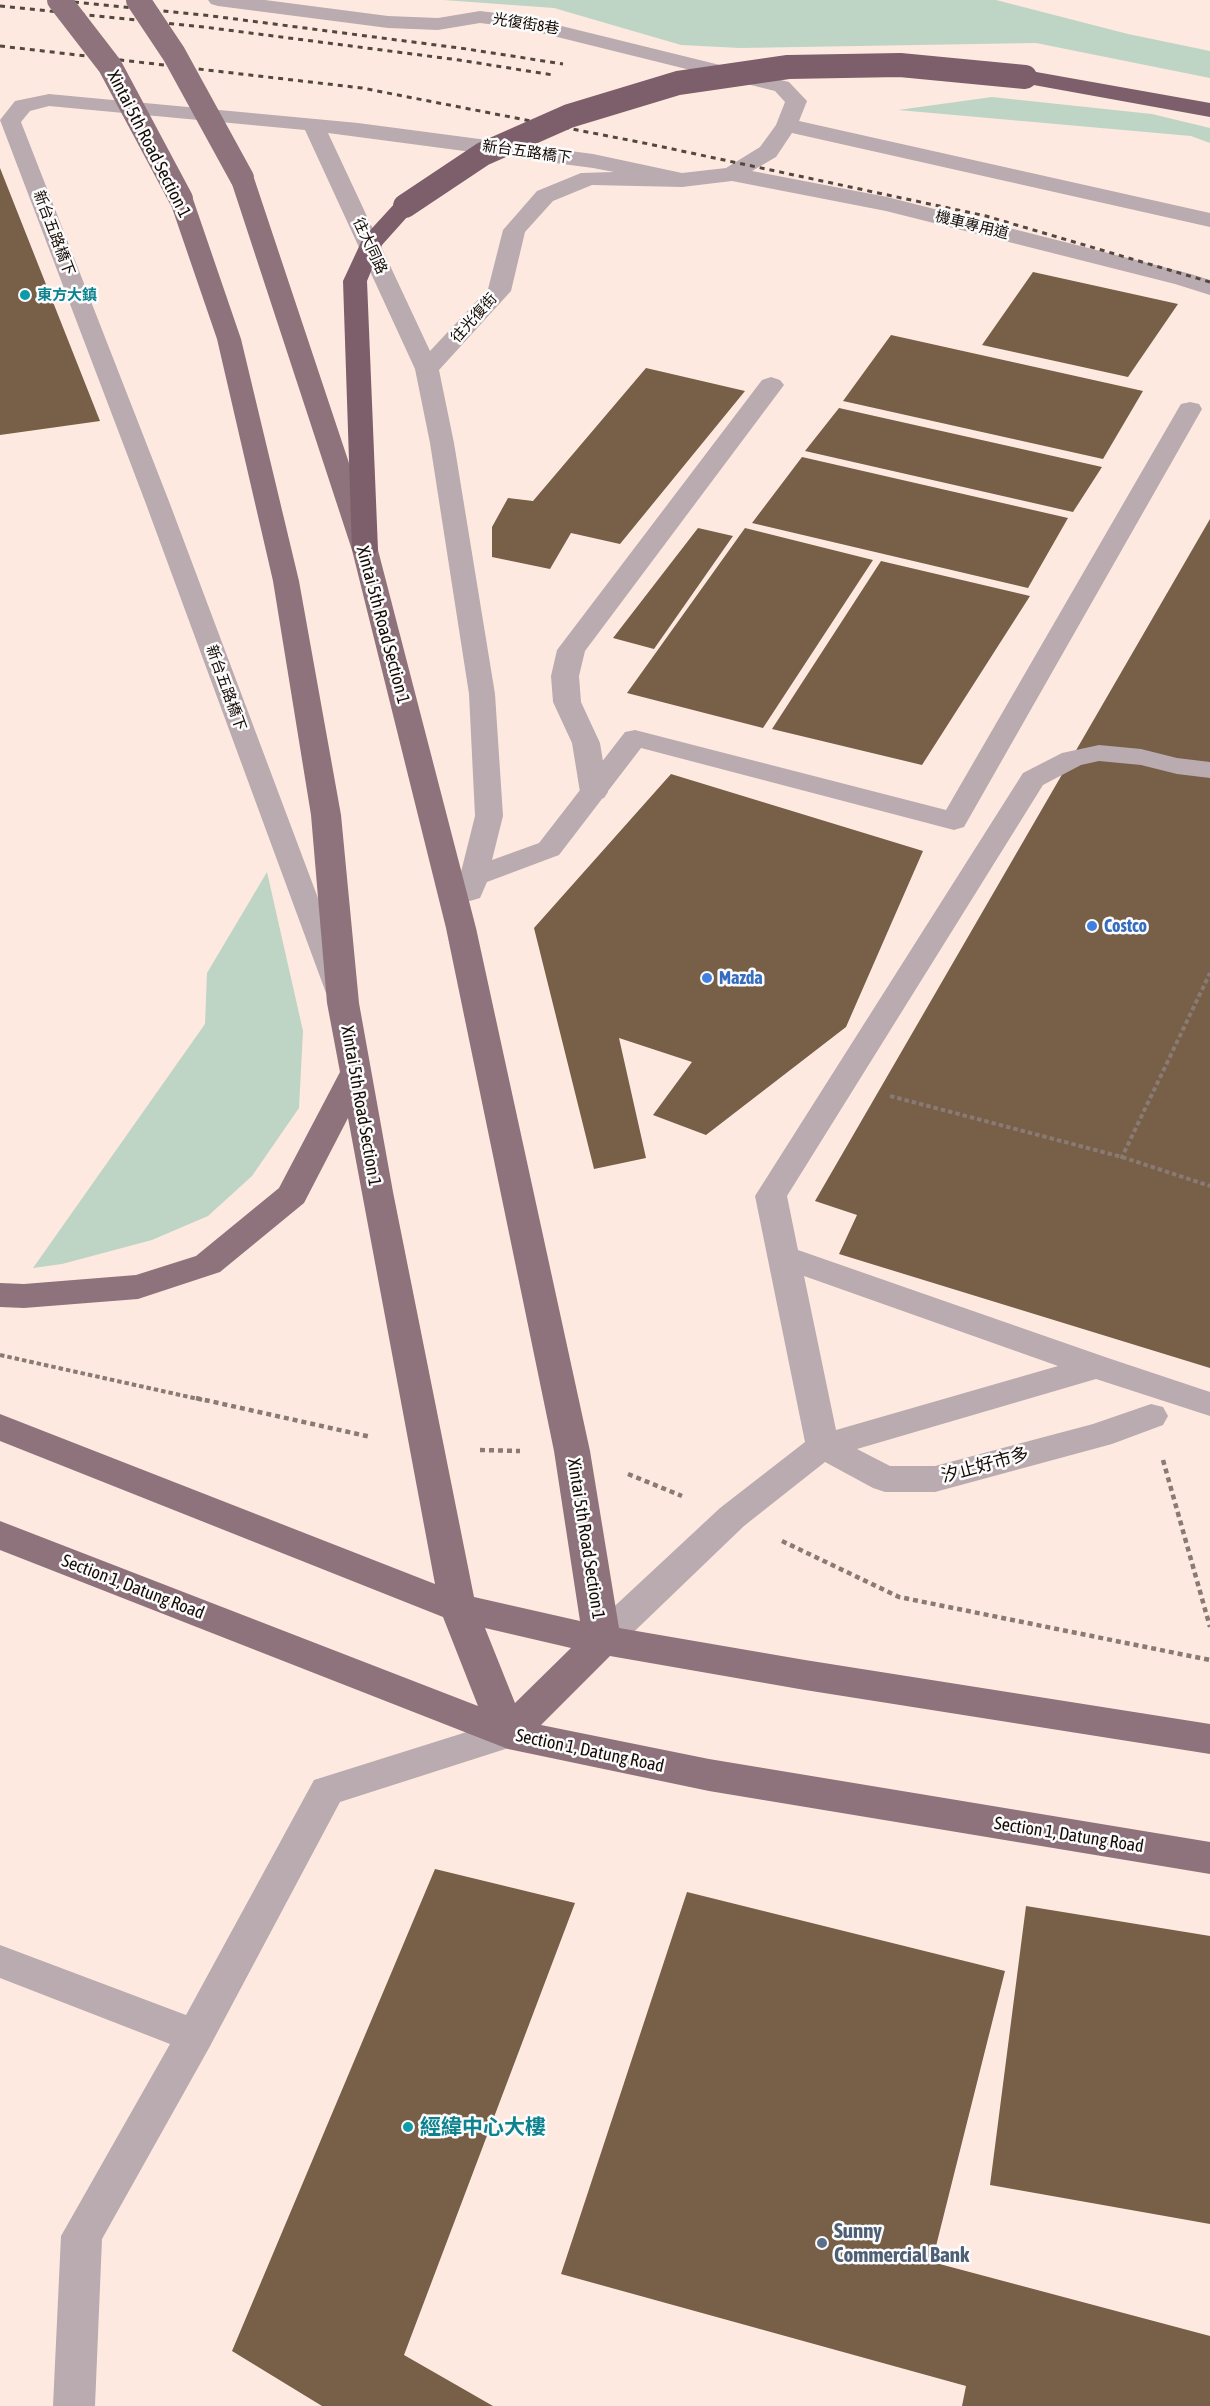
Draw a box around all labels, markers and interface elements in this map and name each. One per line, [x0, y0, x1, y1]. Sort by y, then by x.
street label: 光復街8巷 [491, 10, 561, 38]
street label: Xintai 5th Road Section 1 [102, 67, 196, 221]
street label: 新台五路橋下 [481, 137, 573, 167]
street label: 新台五路橋下 [29, 188, 79, 278]
street label: 機車專用道 [933, 207, 1011, 243]
street label: 往大同路 [349, 215, 391, 277]
place label: 東方大鎮 [37, 286, 97, 304]
marker: 東方大鎮 [18, 288, 32, 302]
street label: 往光復街 [447, 290, 501, 346]
street label: Xintai 5th Road Section 1 [352, 544, 414, 706]
street label: 新台五路橋下 [202, 643, 250, 733]
place label: Costco [1104, 915, 1147, 937]
marker: Costco [1085, 919, 1099, 933]
place label: Mazda [719, 967, 763, 989]
marker: Mazda [700, 971, 714, 985]
street label: Xintai 5th Road Section 1 [336, 1024, 386, 1188]
street label: 汐止好市多 [939, 1443, 1031, 1487]
street label: Xintai 5th Road Section 1 [563, 1457, 609, 1621]
street label: Section 1, Datung Road [59, 1550, 207, 1624]
street label: Section 1, Datung Road [514, 1725, 666, 1777]
street label: Section 1, Datung Road [993, 1813, 1145, 1857]
place label: 經緯中心大樓 [420, 2114, 546, 2140]
marker: 經緯中心大樓 [401, 2120, 415, 2134]
place label: Sunny Commercial Bank [834, 2218, 969, 2268]
marker: Sunny Commercial Bank [815, 2236, 829, 2250]

